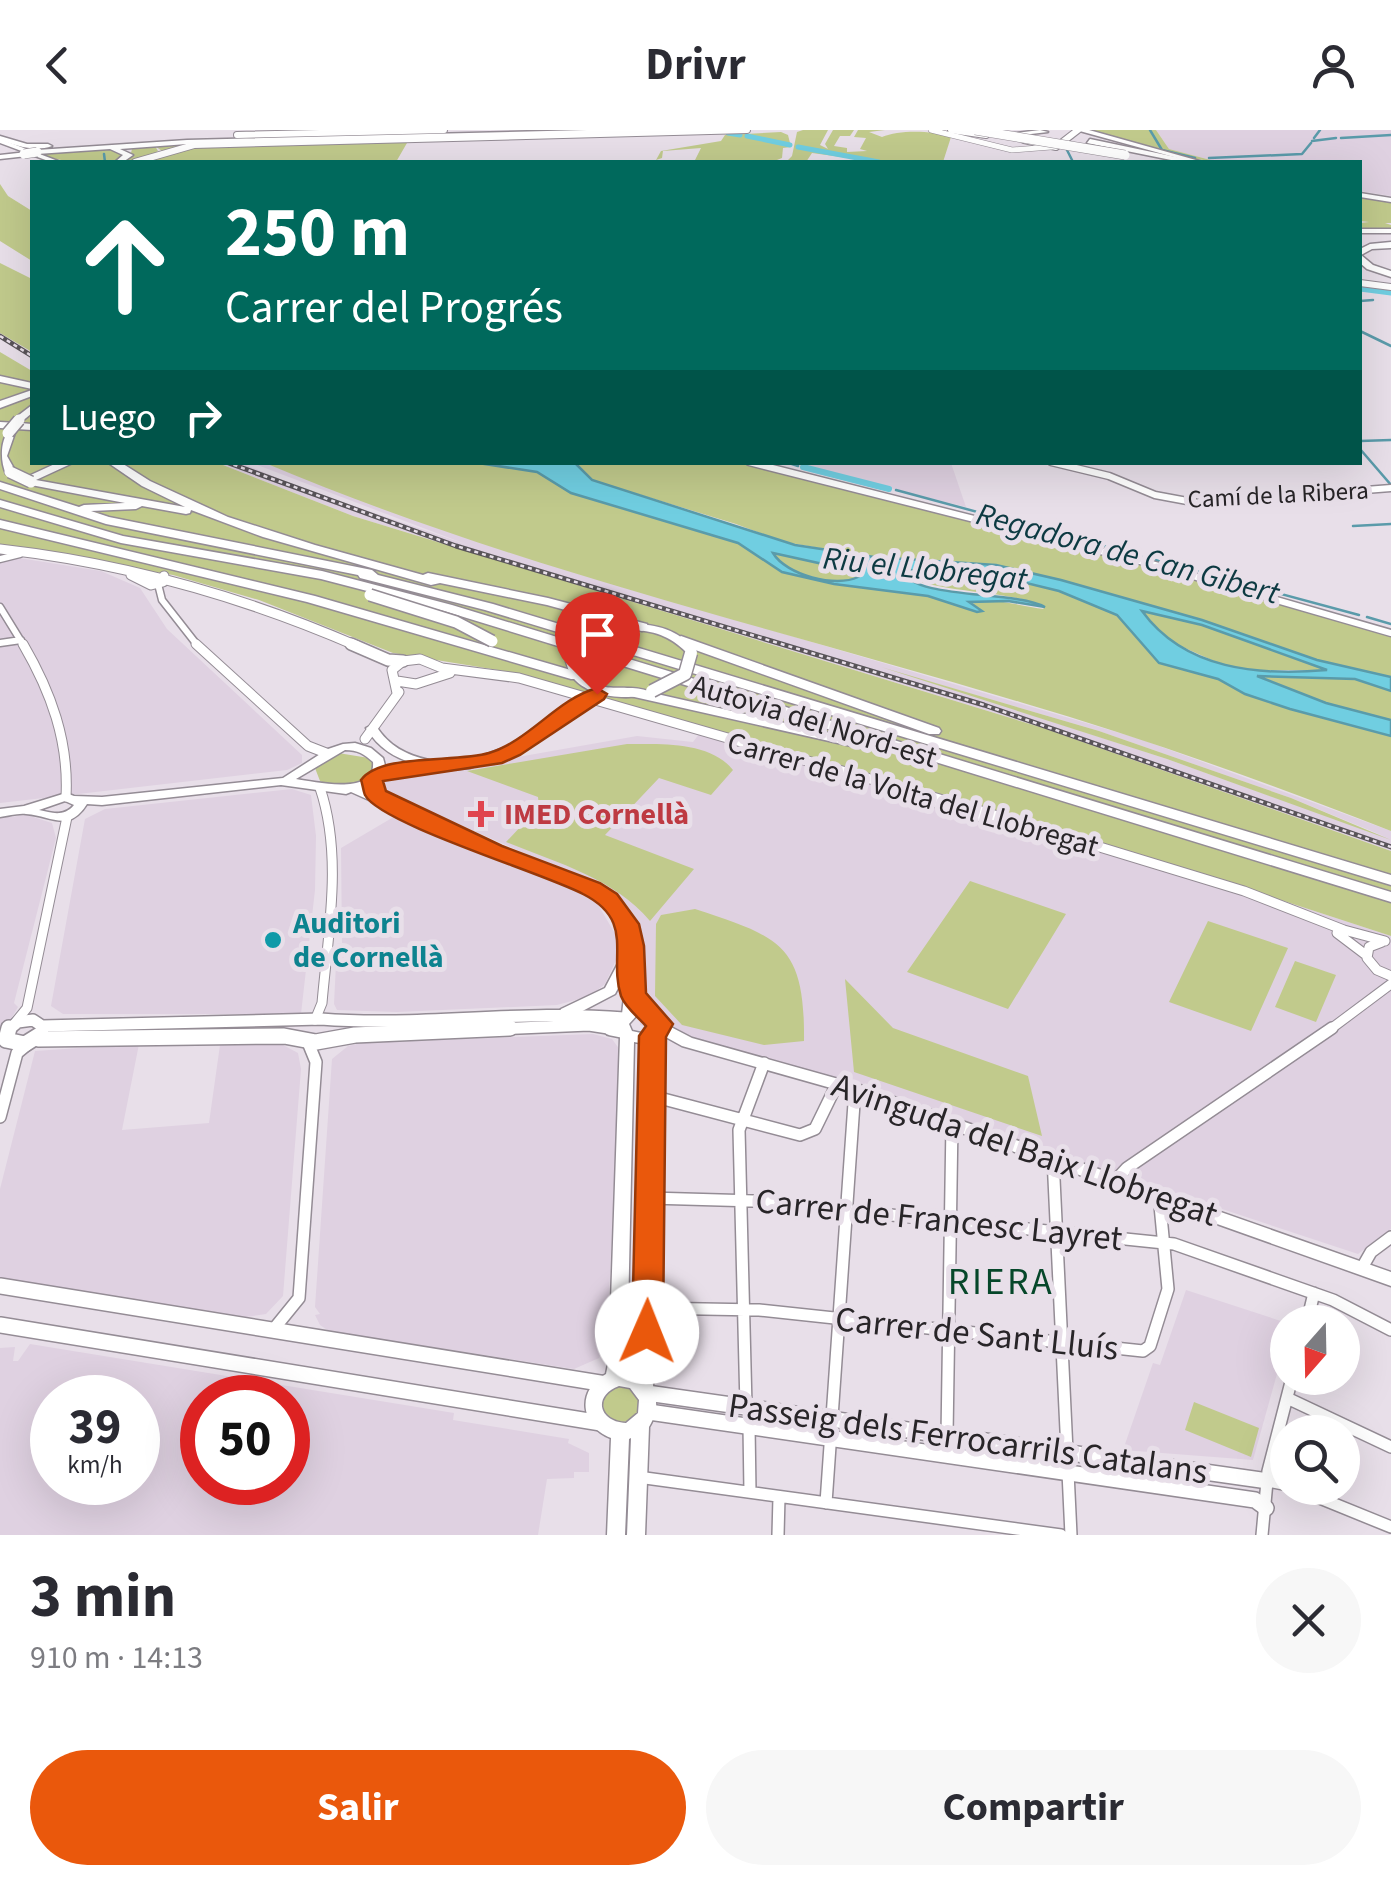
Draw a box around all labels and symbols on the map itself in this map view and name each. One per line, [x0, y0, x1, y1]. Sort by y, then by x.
street label: Camí de la Ribera [1187, 472, 1370, 518]
water label: Regadora de Can Gibert [971, 491, 1286, 617]
water label: Riu el Llobregat [821, 535, 1031, 603]
pin [555, 592, 640, 695]
street label: Autovia del Nord-est [686, 664, 942, 779]
street label: Carrer de la Volta del Llobregat [722, 721, 1104, 868]
place label: IMED Cornellà [504, 793, 689, 836]
marker: IMED Cornellà [468, 801, 494, 827]
place label: Auditori de Cornellà [292, 902, 443, 979]
marker: Auditori de Cornellà [262, 929, 284, 951]
street label: Avinguda del Baix Llobregat [825, 1060, 1224, 1240]
street label: Carrer de Francesc Layret [753, 1176, 1125, 1264]
district label: RIERA [948, 1255, 1054, 1309]
position arrow [595, 1280, 699, 1384]
street label: Carrer de Sant Lluís [833, 1294, 1121, 1374]
north arrow [1270, 1305, 1360, 1395]
speed limit sign: 50 [180, 1375, 310, 1505]
street label: Passeig dels Ferrocarrils Catalans [725, 1381, 1211, 1497]

